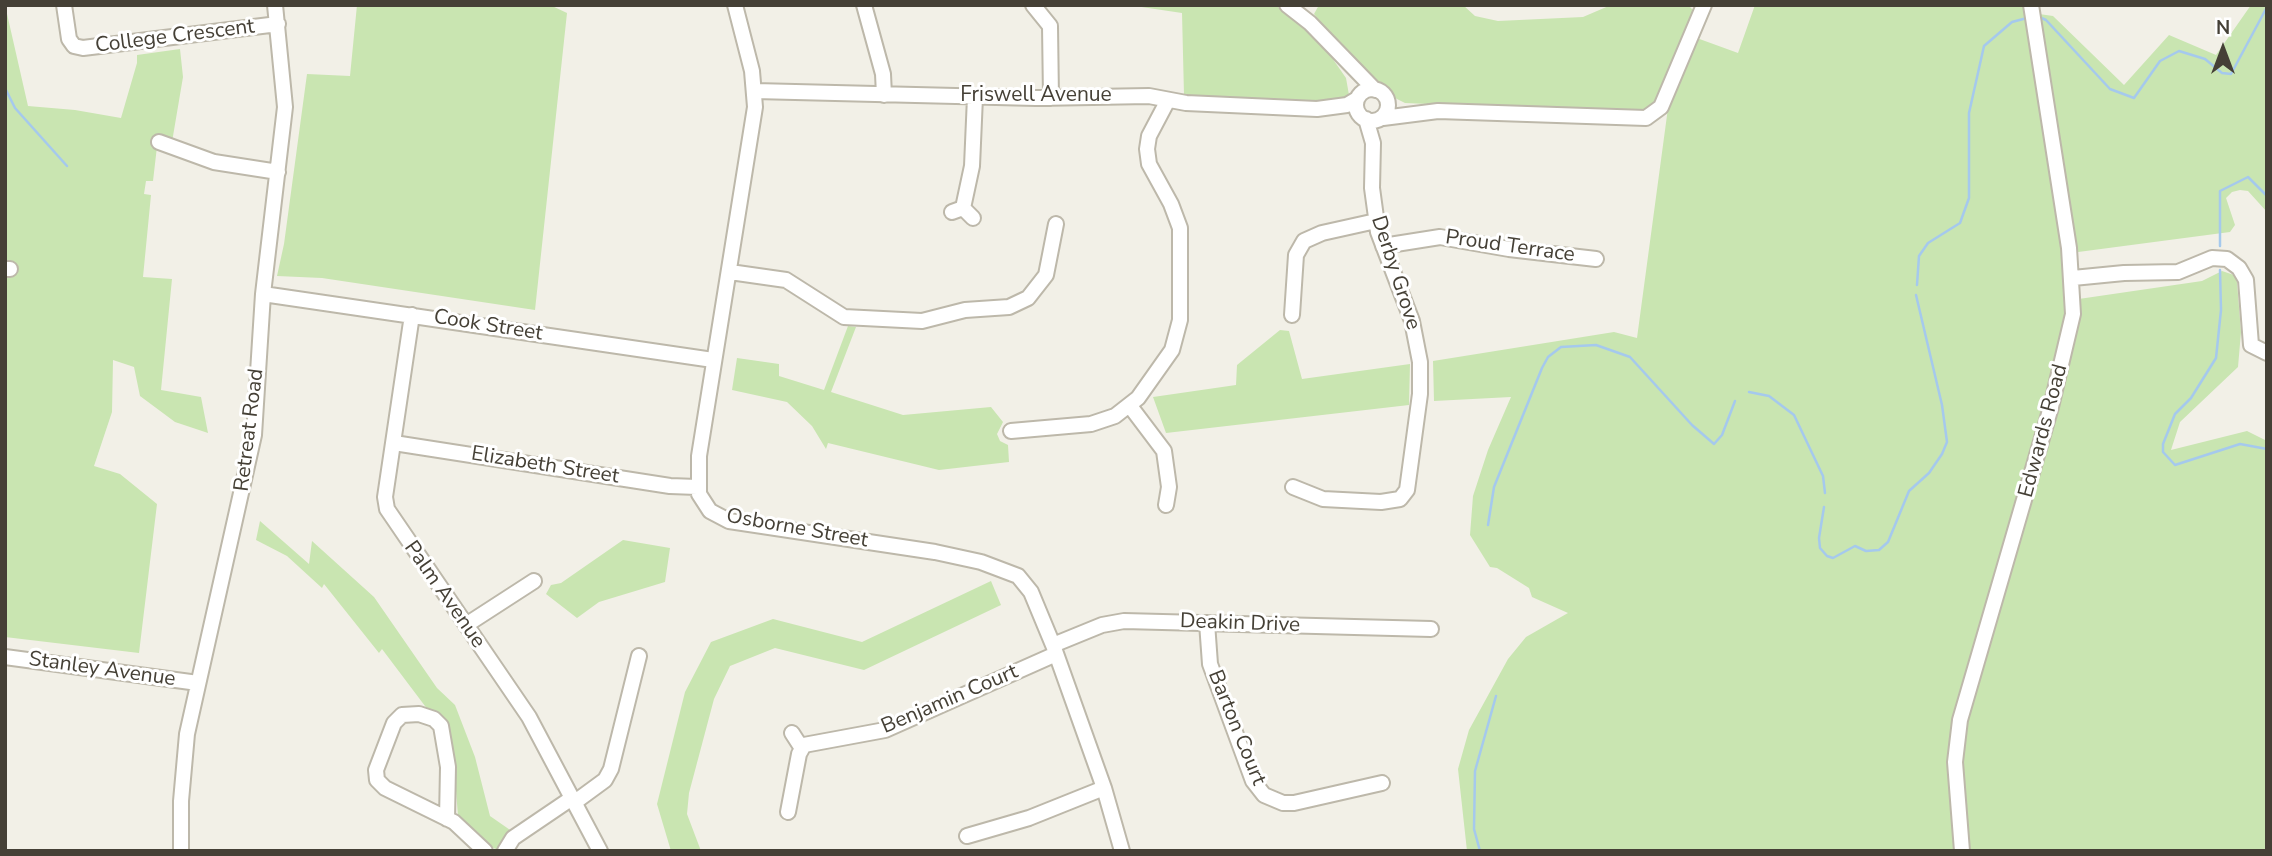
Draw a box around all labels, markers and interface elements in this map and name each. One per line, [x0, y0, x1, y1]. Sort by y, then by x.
north arrow [2188, 14, 2258, 84]
street label: College Crescent [94, 15, 256, 59]
text: N [2216, 15, 2230, 41]
street label: Friswell Avenue [960, 83, 1112, 109]
street label: Derby Grove [1365, 213, 1425, 333]
street label: Proud Terrace [1444, 225, 1576, 269]
street label: Cook Street [432, 305, 544, 347]
street label: Edwards Road [2014, 362, 2074, 500]
street label: Retreat Road [230, 367, 270, 493]
street label: Elizabeth Street [469, 442, 621, 490]
street label: Osborne Street [724, 504, 870, 554]
street label: Palm Avenue [398, 537, 490, 653]
street label: Deakin Drive [1179, 609, 1301, 639]
street label: Stanley Avenue [27, 647, 177, 693]
street label: Benjamin Court [878, 660, 1022, 740]
street label: Barton Court [1201, 667, 1271, 789]

